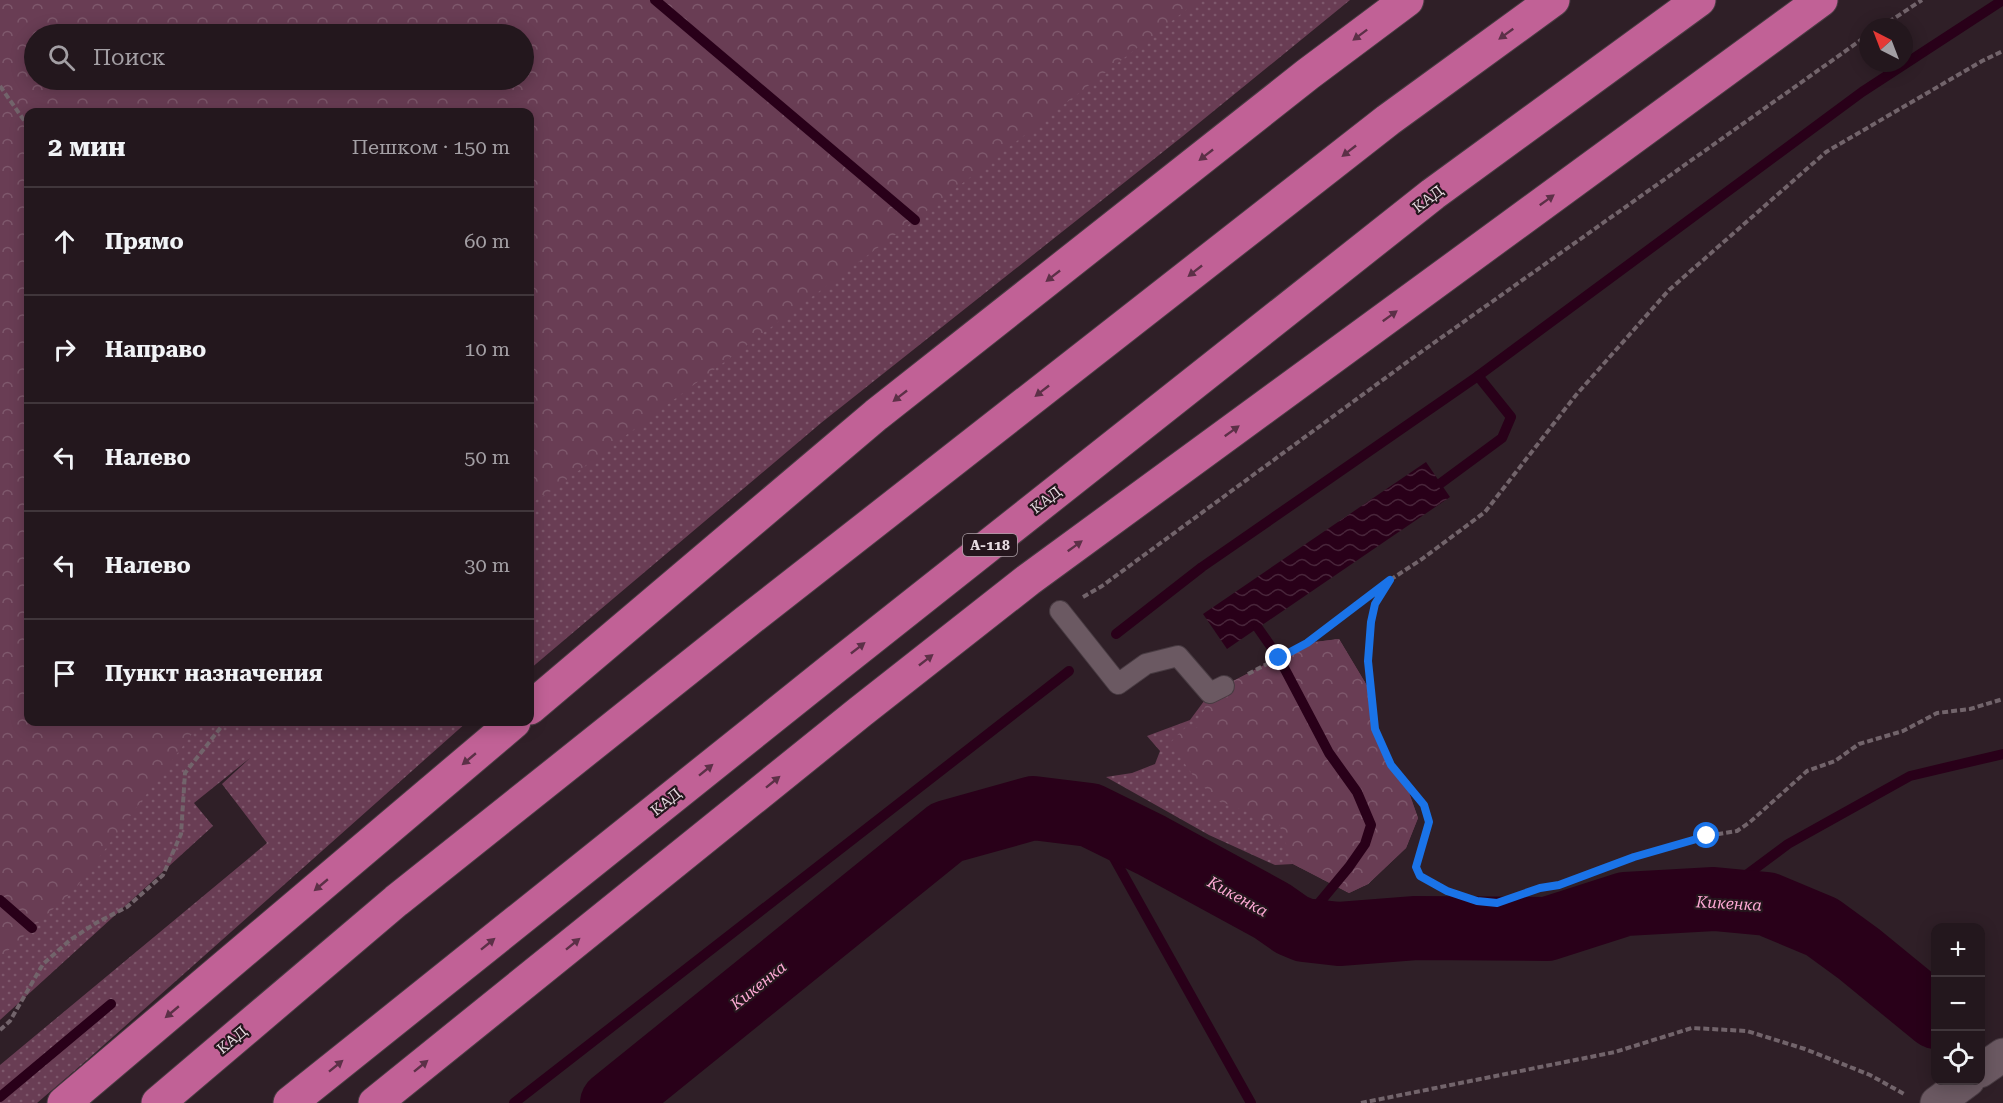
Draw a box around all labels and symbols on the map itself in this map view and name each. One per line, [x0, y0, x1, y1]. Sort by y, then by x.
north arrow [1859, 18, 1913, 72]
one-way arrow [1498, 28, 1513, 40]
one-way arrow [1352, 29, 1368, 41]
one-way arrow [1341, 144, 1357, 157]
one-way arrow [1198, 148, 1214, 161]
street label: КАД [1409, 181, 1447, 217]
one-way arrow [1539, 195, 1554, 207]
one-way arrow [1188, 264, 1203, 276]
one-way arrow [1045, 269, 1061, 282]
one-way arrow [1382, 310, 1397, 322]
one-way arrow [1034, 384, 1049, 396]
one-way arrow [892, 390, 908, 403]
one-way arrow [1225, 425, 1240, 437]
street label: КАД [1027, 482, 1065, 518]
road number: А-118 [963, 534, 1017, 556]
one-way arrow [1066, 540, 1082, 552]
one-way arrow [851, 643, 866, 655]
route end [1265, 644, 1291, 670]
one-way arrow [918, 654, 934, 667]
one-way arrow [462, 752, 477, 765]
one-way arrow [698, 764, 714, 777]
one-way arrow [766, 776, 781, 788]
street label: КАД [647, 784, 685, 820]
route start [1693, 822, 1719, 848]
water label: Кикенка [1203, 872, 1272, 921]
one-way arrow [314, 878, 329, 891]
water label: Кикенка [1694, 892, 1763, 915]
one-way arrow [480, 938, 496, 951]
one-way arrow [565, 938, 580, 950]
water label: Кикенка [726, 957, 790, 1014]
one-way arrow [164, 1005, 180, 1018]
street label: КАД [213, 1022, 251, 1058]
one-way arrow [328, 1060, 344, 1073]
one-way arrow [413, 1060, 429, 1073]

